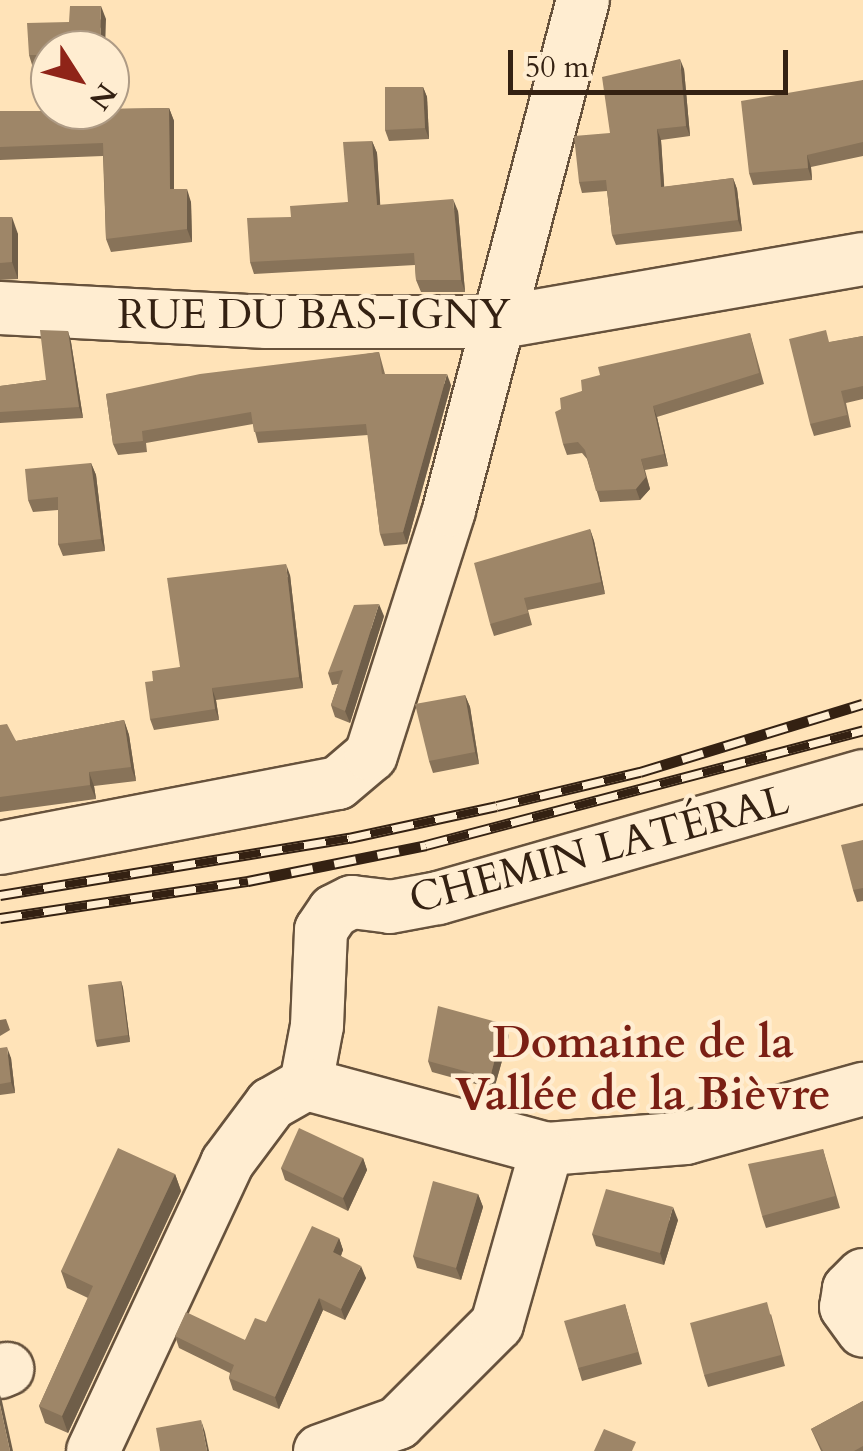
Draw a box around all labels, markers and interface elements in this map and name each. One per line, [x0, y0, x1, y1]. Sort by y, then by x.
north arrow [30, 30, 130, 130]
scale bar [513, 30, 793, 92]
text: 50 m [525, 47, 589, 88]
text: N [80, 75, 125, 117]
street label: RUE DU BAS-IGNY [117, 290, 511, 340]
street label: CHEMIN LATÉRAL [404, 775, 794, 925]
district label: Domaine de la Vallée de la Bièvre [455, 1016, 831, 1122]

